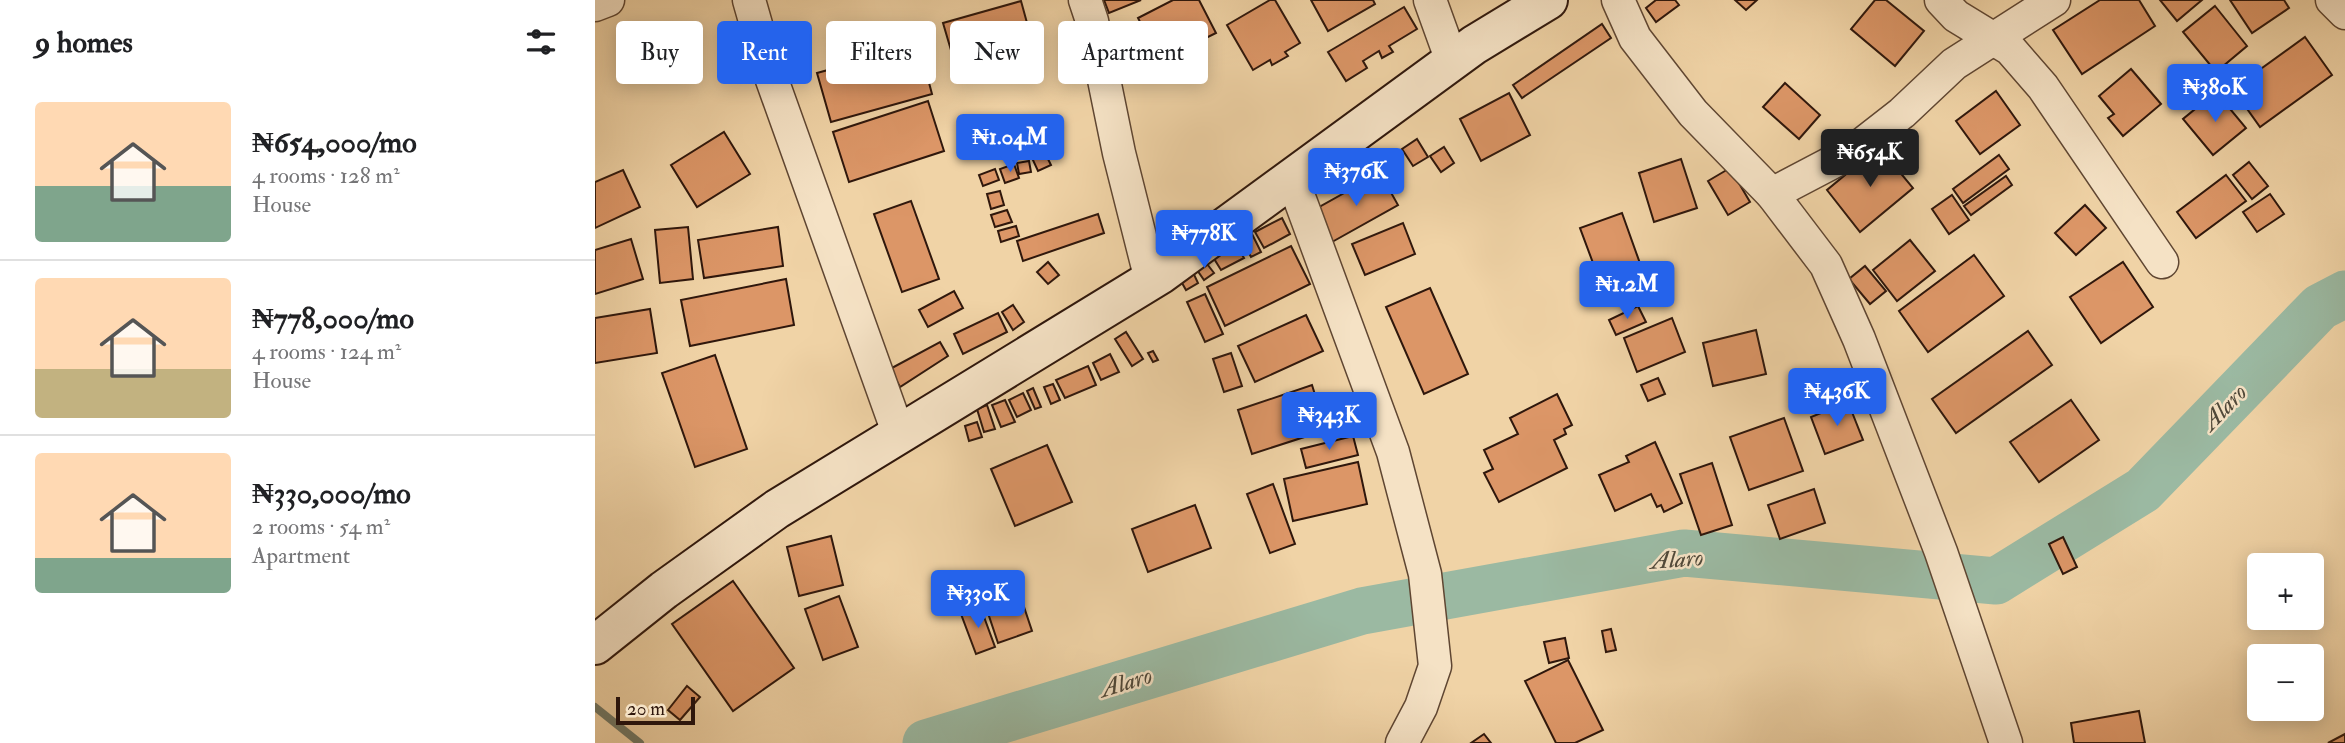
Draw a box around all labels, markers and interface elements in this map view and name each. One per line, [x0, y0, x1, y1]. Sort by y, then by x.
chip: Buy [616, 21, 703, 84]
chip: Rent [717, 21, 812, 84]
chip: Filters [826, 21, 936, 84]
chip: New [950, 21, 1044, 84]
chip: Apartment [1058, 21, 1208, 84]
icon: filters [522, 23, 560, 61]
text: 9 homes [35, 24, 133, 61]
pin: ₦380K [2166, 64, 2264, 124]
text: ₦380K [2183, 72, 2247, 101]
pin: ₦1.04M [953, 114, 1067, 174]
text: ₦1.04M [972, 122, 1048, 151]
text: ₦654,000/mo [252, 124, 417, 161]
icon: home [91, 130, 175, 214]
pin: ₦654K [1821, 130, 1919, 189]
text: ₦654K [1837, 137, 1903, 166]
pin: ₦376K [1307, 148, 1405, 208]
text: ₦376K [1324, 156, 1388, 185]
text: 4 rooms · 128 m² [252, 161, 400, 190]
text: House [252, 190, 311, 219]
pin: ₦778K [1155, 210, 1253, 270]
text: ₦778K [1172, 218, 1236, 247]
pin: ₦1.2M [1578, 262, 1676, 321]
text: ₦1.2M [1595, 269, 1659, 298]
text: ₦778,000/mo [252, 300, 414, 337]
icon: home [91, 306, 175, 390]
text: 4 rooms · 124 m² [252, 337, 401, 366]
text: House [252, 366, 311, 395]
pin: ₦436K [1788, 368, 1886, 428]
text: ₦436K [1804, 376, 1870, 405]
water label: Alaro [2193, 378, 2254, 439]
pin: ₦343K [1280, 392, 1378, 452]
text: ₦343K [1298, 400, 1360, 429]
text: ₦330,000/mo [252, 475, 411, 512]
icon: home [91, 481, 175, 565]
text: 2 rooms · 54 m² [252, 512, 390, 541]
text: Apartment [252, 541, 350, 570]
water label: Alaro [1647, 542, 1704, 577]
map controls [2247, 553, 2324, 721]
button: + [2247, 553, 2324, 630]
pin: ₦330K [929, 570, 1027, 630]
text: ₦330K [947, 578, 1009, 607]
button: − [2247, 644, 2324, 721]
water label: Alaro [1094, 660, 1156, 706]
scale bar [616, 694, 695, 726]
text: 20 m [627, 697, 665, 721]

